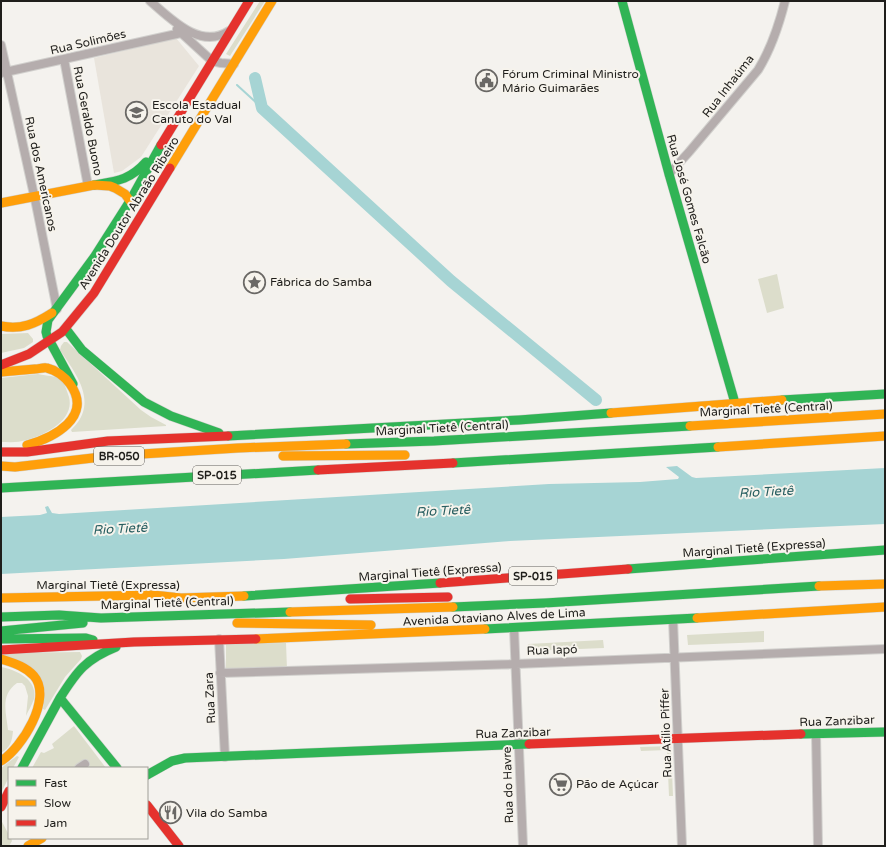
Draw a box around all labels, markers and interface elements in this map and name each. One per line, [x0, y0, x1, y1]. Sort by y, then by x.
street label: Rua Solimões [49, 26, 127, 58]
street label: Rua Inhaúma [699, 52, 757, 120]
street label: Rua Geraldo Buono [71, 65, 105, 177]
place label: Fórum Criminal Ministro Mário Guimarães [502, 67, 639, 95]
public building icon: Fórum Criminal Ministro Mário Guimarães [474, 68, 500, 94]
place label: Escola Estadual Canuto do Val [152, 98, 241, 126]
school or university icon: Escola Estadual Canuto do Val [123, 99, 149, 125]
street label: Rua dos Americanos [22, 115, 60, 233]
street label: Rua José Gomes Falcão [664, 133, 714, 265]
street label: Avenida Doutor Abraão Ribeiro [76, 134, 182, 292]
place icon: Fábrica do Samba [242, 269, 268, 295]
place label: Fábrica do Samba [270, 275, 372, 289]
street label: Marginal Tietê (Central) [699, 399, 833, 419]
street label: Marginal Tietê (Central) [375, 418, 509, 438]
road number: BR-050 [94, 447, 144, 465]
road number: SP-015 [193, 466, 241, 484]
water label: Rio Tietê [738, 483, 794, 501]
water label: Rio Tietê [415, 502, 471, 520]
water label: Rio Tietê [92, 520, 148, 538]
street label: Marginal Tietê (Expressa) [682, 536, 826, 560]
street label: Marginal Tietê (Expressa) [358, 560, 502, 584]
road number: SP-015 [509, 567, 557, 585]
street label: Marginal Tietê (Expressa) [36, 578, 180, 592]
street label: Marginal Tietê (Central) [100, 594, 234, 612]
street label: Avenida Otaviano Alves de Lima [402, 605, 586, 629]
street label: Rua Iapó [526, 642, 578, 658]
street label: Rua Zara [202, 672, 218, 724]
street label: Rua Atílio Piffer [657, 688, 675, 778]
street label: Rua Zanzibar [799, 713, 875, 729]
street label: Rua Zanzibar [475, 725, 551, 741]
street label: Rua do Havre [500, 746, 516, 824]
legend [8, 767, 148, 839]
supermarket icon: Pão de Açúcar [547, 771, 573, 797]
text: Fast [44, 776, 68, 790]
place label: Pão de Açúcar [576, 777, 659, 791]
text: Slow [44, 796, 71, 810]
restaurant icon: Vila do Samba [157, 800, 183, 826]
place label: Vila do Samba [186, 806, 268, 820]
text: Jam [44, 816, 67, 830]

